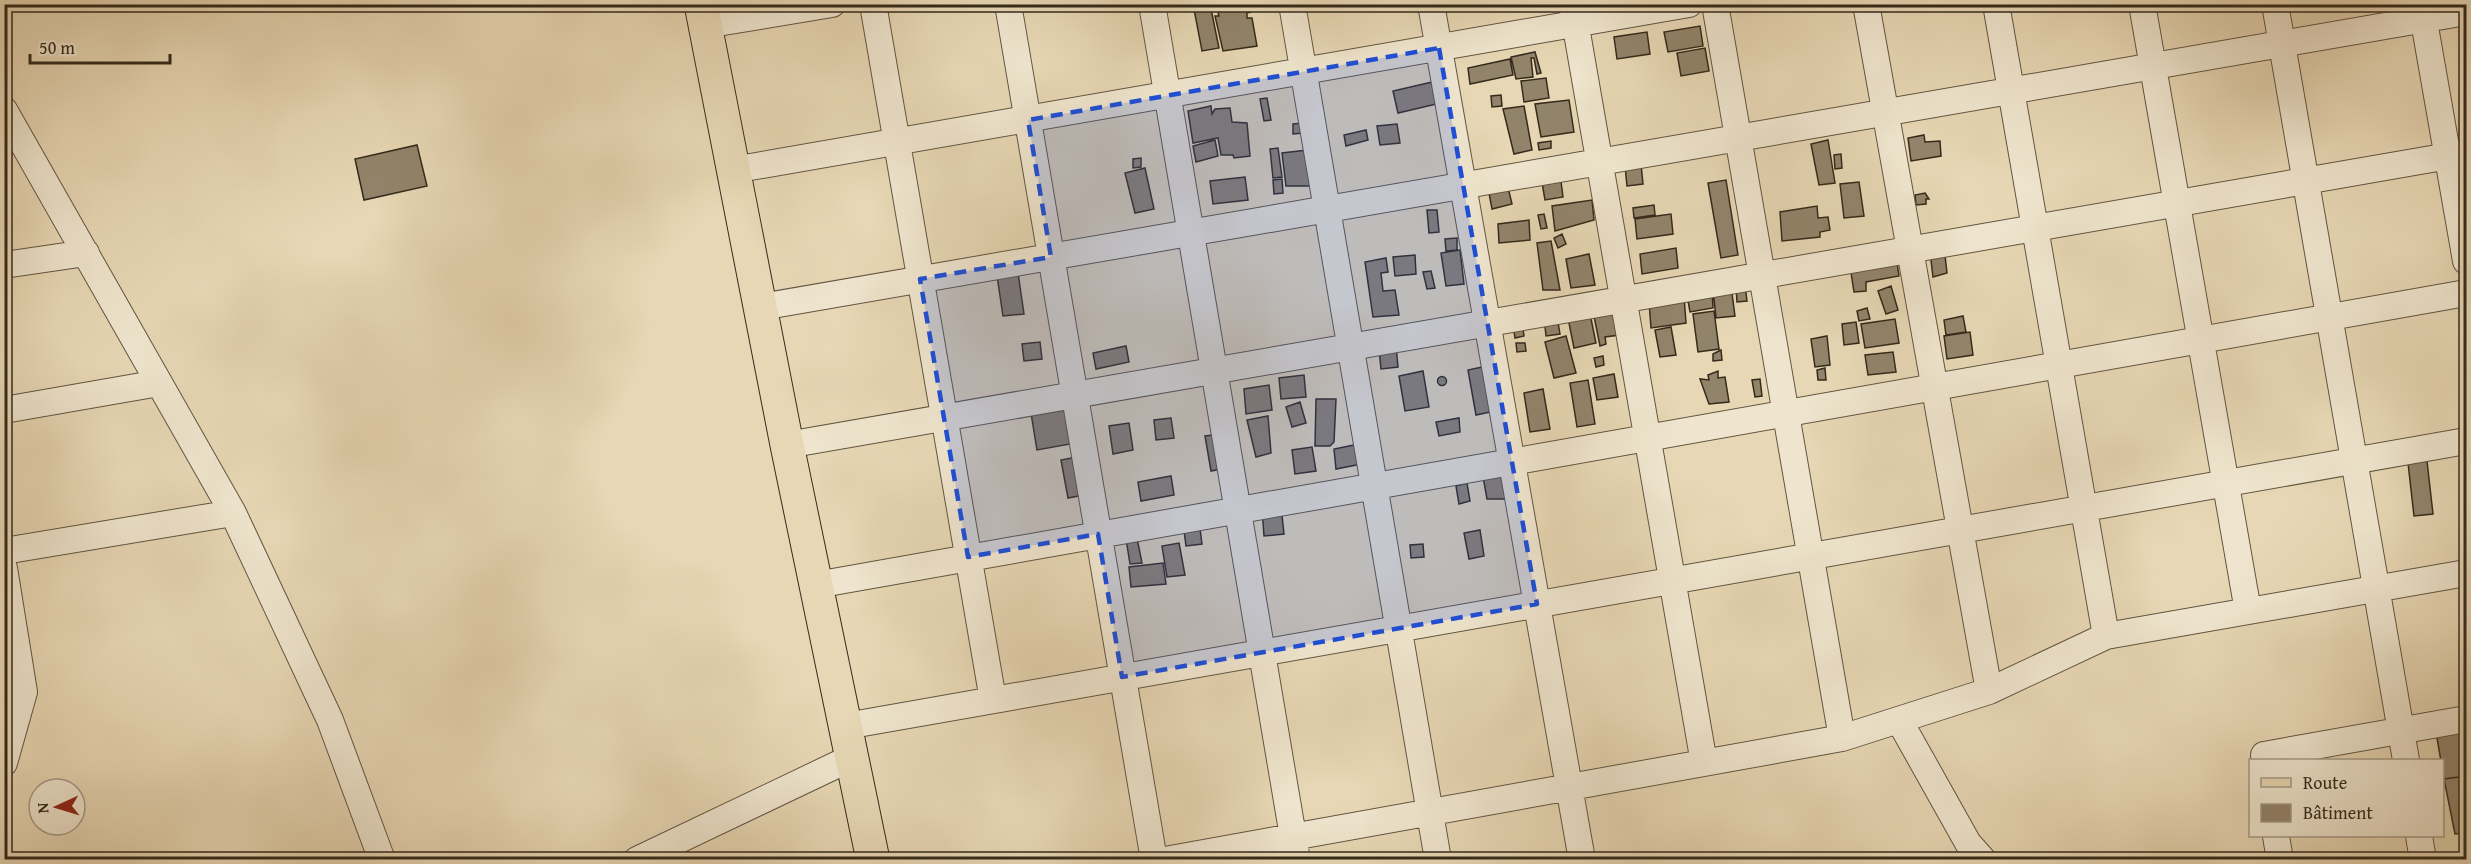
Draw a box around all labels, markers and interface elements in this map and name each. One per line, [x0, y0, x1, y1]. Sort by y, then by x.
scale bar [30, 27, 170, 65]
text: 50 m [39, 34, 75, 61]
legend [2249, 759, 2444, 837]
text: Route [2303, 769, 2347, 796]
north arrow [27, 777, 87, 837]
text: Bâtiment [2303, 799, 2373, 826]
text: N [30, 802, 54, 814]

